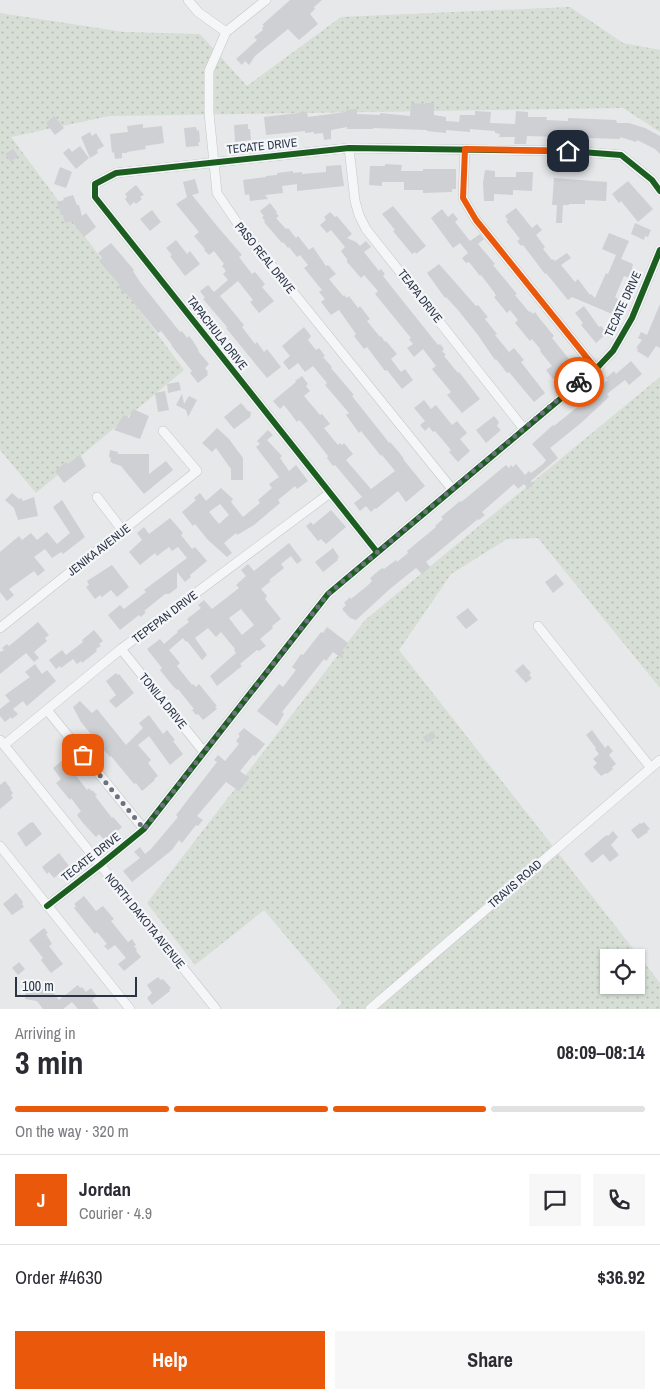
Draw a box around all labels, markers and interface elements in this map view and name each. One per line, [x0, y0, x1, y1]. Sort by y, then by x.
pin [547, 130, 589, 172]
street label: TECATE DRIVE [226, 134, 298, 158]
icon: home [554, 137, 582, 165]
street label: PASO REAL DRIVE [231, 219, 299, 297]
street label: TEAPA DRIVE [394, 266, 446, 326]
street label: TECATE DRIVE [601, 268, 645, 340]
street label: TAPACHULA DRIVE [183, 293, 251, 373]
courier [554, 357, 604, 407]
icon: bike [565, 368, 593, 396]
street label: JENIKA AVENUE [64, 520, 134, 580]
street label: TEPEPAN DRIVE [129, 587, 201, 647]
street label: TONILA DRIVE [135, 670, 191, 732]
pin [62, 734, 104, 776]
icon: bag [69, 741, 97, 769]
street label: TECATE DRIVE [58, 829, 124, 885]
street label: TRAVIS ROAD [485, 856, 545, 912]
street label: NORTH DAKOTA AVENUE [101, 870, 189, 972]
map controls [600, 949, 645, 994]
button: locate [600, 949, 645, 994]
scale bar [15, 974, 138, 997]
text: 100 m [22, 977, 54, 995]
text: Arriving in [15, 1022, 76, 1044]
text: 08:09–08:14 [557, 1039, 645, 1065]
text: 3 min [15, 1041, 84, 1084]
text: On the way · 320 m [15, 1120, 129, 1142]
button: chat [529, 1174, 581, 1226]
button: phone [593, 1174, 645, 1226]
text: Jordan [79, 1176, 131, 1202]
text: J [37, 1187, 45, 1213]
text: Courier · 4.9 [79, 1202, 152, 1224]
text: Order #4630 [15, 1264, 102, 1290]
text: $36.92 [597, 1264, 645, 1290]
button: Help [15, 1331, 325, 1389]
button: Share [335, 1331, 645, 1389]

